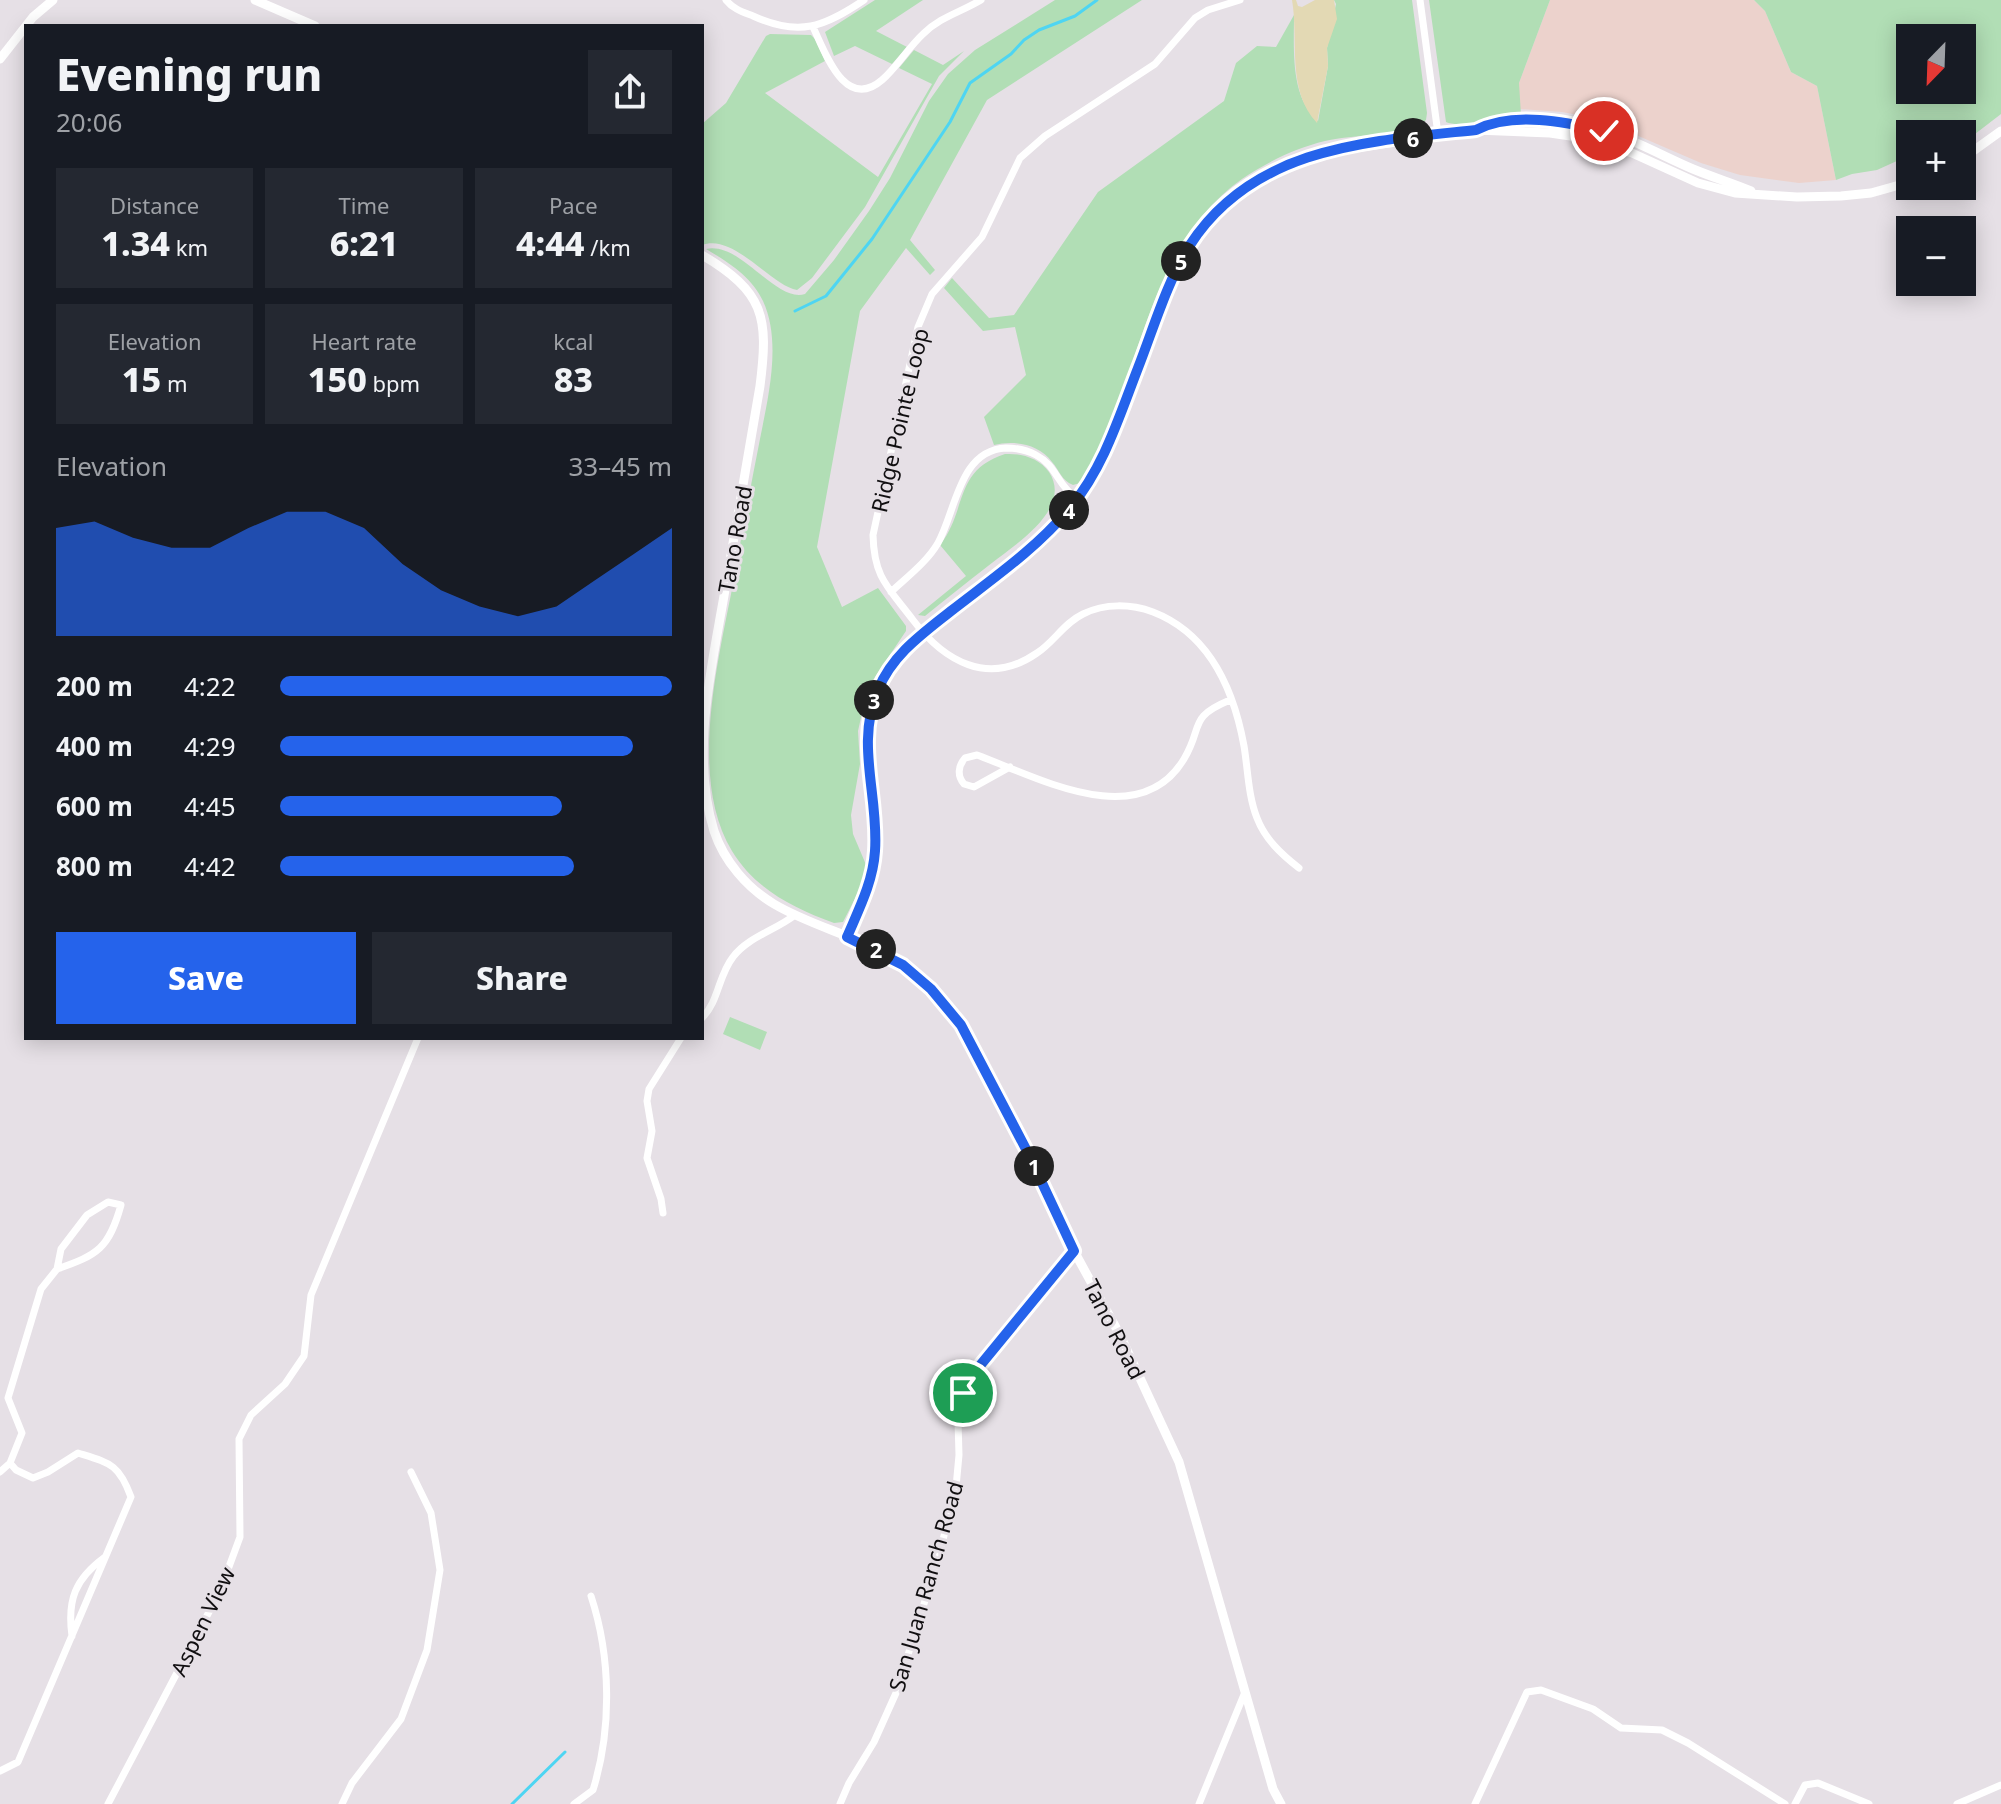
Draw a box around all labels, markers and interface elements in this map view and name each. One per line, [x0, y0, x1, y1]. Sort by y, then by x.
north arrow [1896, 24, 1976, 104]
map controls [1896, 24, 1976, 296]
text: Evening run [56, 44, 322, 104]
button: share [588, 50, 672, 134]
pin [1570, 97, 1638, 165]
text: 20:06 [56, 104, 122, 140]
icon: check [1582, 109, 1626, 153]
pin: 6 [1393, 118, 1433, 158]
button: + [1896, 120, 1976, 200]
text: 6 [1407, 123, 1419, 153]
text: Distance [110, 190, 199, 220]
text: Time [339, 190, 389, 220]
text: Pace [549, 190, 598, 220]
button: − [1896, 216, 1976, 296]
text: 1.34 [101, 220, 170, 266]
text: 6:21 [330, 220, 398, 266]
text: 4:44 [516, 220, 585, 266]
text: km [170, 232, 208, 262]
text: /km [585, 232, 631, 262]
pin: 5 [1161, 241, 1201, 281]
text: 5 [1175, 246, 1187, 276]
street label: Ridge Pointe Loop [863, 325, 935, 515]
text: Elevation [108, 326, 202, 356]
text: Heart rate [311, 326, 417, 356]
text: kcal [553, 326, 593, 356]
text: 15 [122, 356, 161, 402]
text: 150 [308, 356, 367, 402]
text: 83 [554, 356, 593, 402]
text: m [161, 368, 187, 398]
text: bpm [367, 368, 420, 398]
text: Elevation [56, 448, 167, 484]
text: 33–45 m [568, 448, 672, 484]
street label: Tano Road [710, 483, 758, 595]
pin: 4 [1049, 490, 1089, 530]
text: 4 [1063, 495, 1075, 525]
text: 200 m [56, 668, 133, 704]
text: 4:22 [184, 668, 236, 704]
pin: 3 [854, 680, 894, 720]
text: 3 [868, 685, 880, 715]
text: 400 m [56, 728, 133, 764]
text: 4:29 [184, 728, 236, 764]
text: 600 m [56, 788, 133, 824]
text: 4:45 [184, 788, 236, 824]
text: 800 m [56, 848, 133, 884]
text: 4:42 [184, 848, 236, 884]
pin: 2 [856, 929, 896, 969]
button: Save [56, 932, 356, 1024]
button: Share [372, 932, 672, 1024]
text: 2 [870, 934, 882, 964]
pin: 1 [1014, 1146, 1054, 1186]
text: 1 [1028, 1151, 1040, 1181]
street label: Tano Road [1077, 1274, 1153, 1384]
pin [929, 1359, 997, 1427]
icon: arrive [941, 1371, 985, 1415]
street label: San Juan Ranch Road [881, 1477, 969, 1695]
street label: Aspen View [163, 1561, 242, 1681]

